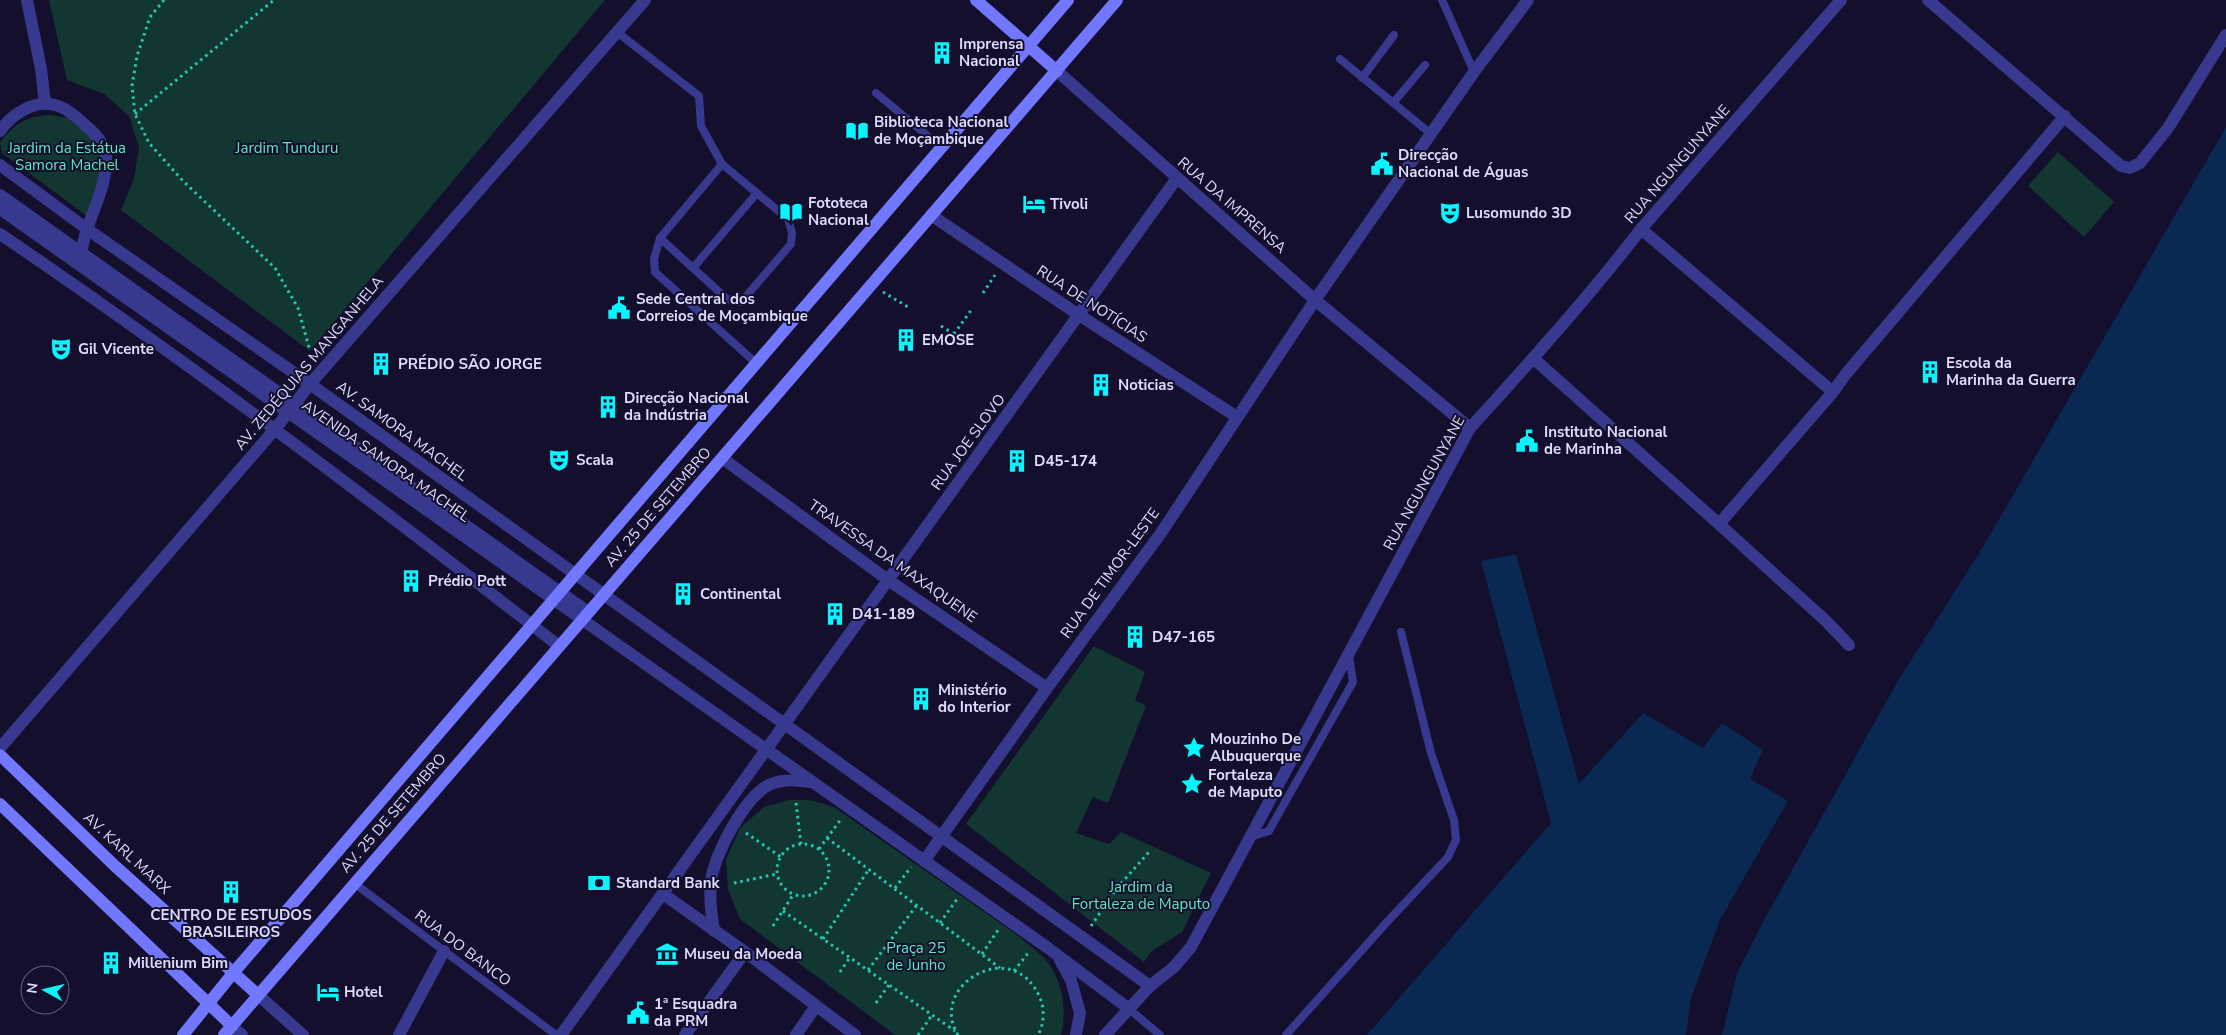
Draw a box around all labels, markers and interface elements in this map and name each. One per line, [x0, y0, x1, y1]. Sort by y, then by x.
place label: Imprensa Nacional [959, 34, 1024, 71]
building icon: Imprensa Nacional [929, 40, 955, 66]
street label: RUA NGUNGUNYANE [1620, 100, 1734, 228]
place label: Biblioteca Nacional de Moçambique [874, 112, 1008, 149]
library icon: Biblioteca Nacional de Moçambique [844, 118, 870, 144]
park label: Jardim da Estátua Samora Machel [7, 138, 126, 175]
park label: Jardim Tunduru [235, 138, 338, 158]
place label: Direcção Nacional de Águas [1398, 145, 1528, 182]
public building icon: Direcção Nacional de Águas [1369, 151, 1395, 177]
street label: RUA DA IMPRENSA [1174, 152, 1291, 258]
hotel icon: Tivoli [1021, 191, 1047, 217]
place label: Fototeca Nacional [808, 193, 869, 230]
place label: Tivoli [1050, 194, 1088, 214]
library icon: Fototeca Nacional [778, 199, 804, 225]
theatre icon: Lusomundo 3D [1437, 200, 1463, 226]
place label: Lusomundo 3D [1466, 203, 1572, 223]
street label: RUA DE NOTÍCIAS [1033, 261, 1151, 347]
street label: AV. ZEDÉQUIAS MANGANHELA [230, 272, 388, 454]
place label: Sede Central dos Correios de Moçambique [636, 289, 808, 326]
public building icon: Sede Central dos Correios de Moçambique [606, 295, 632, 321]
building icon: EMOSE [893, 327, 919, 353]
place label: EMOSE [922, 330, 974, 350]
theatre icon: Gil Vicente [48, 336, 74, 362]
place label: Gil Vicente [78, 339, 154, 359]
building icon: PRÉDIO SÃO JORGE [368, 351, 394, 377]
place label: PRÉDIO SÃO JORGE [398, 353, 542, 374]
place label: Escola da Marinha da Guerra [1946, 353, 2076, 390]
building icon: Escola da Marinha da Guerra [1917, 359, 1943, 385]
building icon: Noticias [1088, 372, 1114, 398]
place label: Noticias [1118, 375, 1174, 395]
street label: AV. SAMORA MACHEL [332, 376, 472, 486]
place label: Direcção Nacional da Indústria [624, 388, 749, 425]
street label: RUA JOE SLOVO [926, 390, 1010, 494]
building icon: Direcção Nacional da Indústria [595, 394, 621, 420]
street label: AVENIDA SAMORA MACHEL [298, 395, 474, 527]
street label: RUA NGUNGUNYANE [1379, 412, 1469, 554]
place label: Instituto Nacional de Marinha [1544, 422, 1668, 459]
public building icon: Instituto Nacional de Marinha [1514, 428, 1540, 454]
street label: AV. 25 DE SETEMBRO [600, 443, 716, 571]
theatre icon: Scala [546, 447, 572, 473]
building icon: D45-174 [1004, 448, 1030, 474]
place label: Scala [576, 450, 614, 470]
place label: D45-174 [1034, 451, 1097, 471]
street label: TRAVESSA DA MAXAQUENE [805, 495, 981, 627]
street label: RUA DE TIMOR-LESTE [1056, 504, 1164, 642]
building icon: Prédio Pott [398, 568, 424, 594]
place label: Prédio Pott [428, 571, 506, 591]
building icon: Continental [670, 581, 696, 607]
place label: Continental [700, 584, 781, 604]
building icon: D41-189 [822, 601, 848, 627]
place label: D41-189 [852, 604, 915, 624]
building icon: D47-165 [1122, 624, 1148, 650]
place label: D47-165 [1152, 627, 1215, 647]
place label: Ministério do Interior [938, 680, 1011, 717]
building icon: Ministério do Interior [908, 686, 934, 712]
place label: Mouzinho De Albuquerque [1210, 729, 1301, 766]
place icon: Mouzinho De Albuquerque [1181, 735, 1207, 761]
street label: AV. 25 DE SETEMBRO [335, 749, 451, 877]
place label: Fortaleza de Maputo [1208, 765, 1283, 802]
place icon: Fortaleza de Maputo [1179, 771, 1205, 797]
street label: AV. KARL MARX [79, 807, 175, 899]
bank icon: Standard Bank [586, 870, 612, 896]
place label: Standard Bank [616, 873, 720, 893]
park label: Jardim da Fortaleza de Maputo [1072, 877, 1210, 914]
building icon: CENTRO DE ESTUDOS BRASILEIROS [218, 879, 244, 905]
place label: CENTRO DE ESTUDOS BRASILEIROS [150, 905, 312, 942]
street label: RUA DO BANCO [411, 905, 515, 991]
park label: Praça 25 de Junho [886, 938, 946, 975]
museum icon: Museu da Moeda [654, 941, 680, 967]
place label: Museu da Moeda [684, 944, 802, 964]
building icon: Millenium Bim [98, 950, 124, 976]
place label: Millenium Bim [128, 953, 228, 973]
north arrow [20, 965, 70, 1015]
hotel icon: Hotel [315, 979, 341, 1005]
text: N [22, 982, 43, 995]
place label: Hotel [344, 982, 383, 1002]
place label: 1ª Esquadra da PRM [654, 994, 737, 1031]
public building icon: 1ª Esquadra da PRM [625, 1000, 651, 1026]

